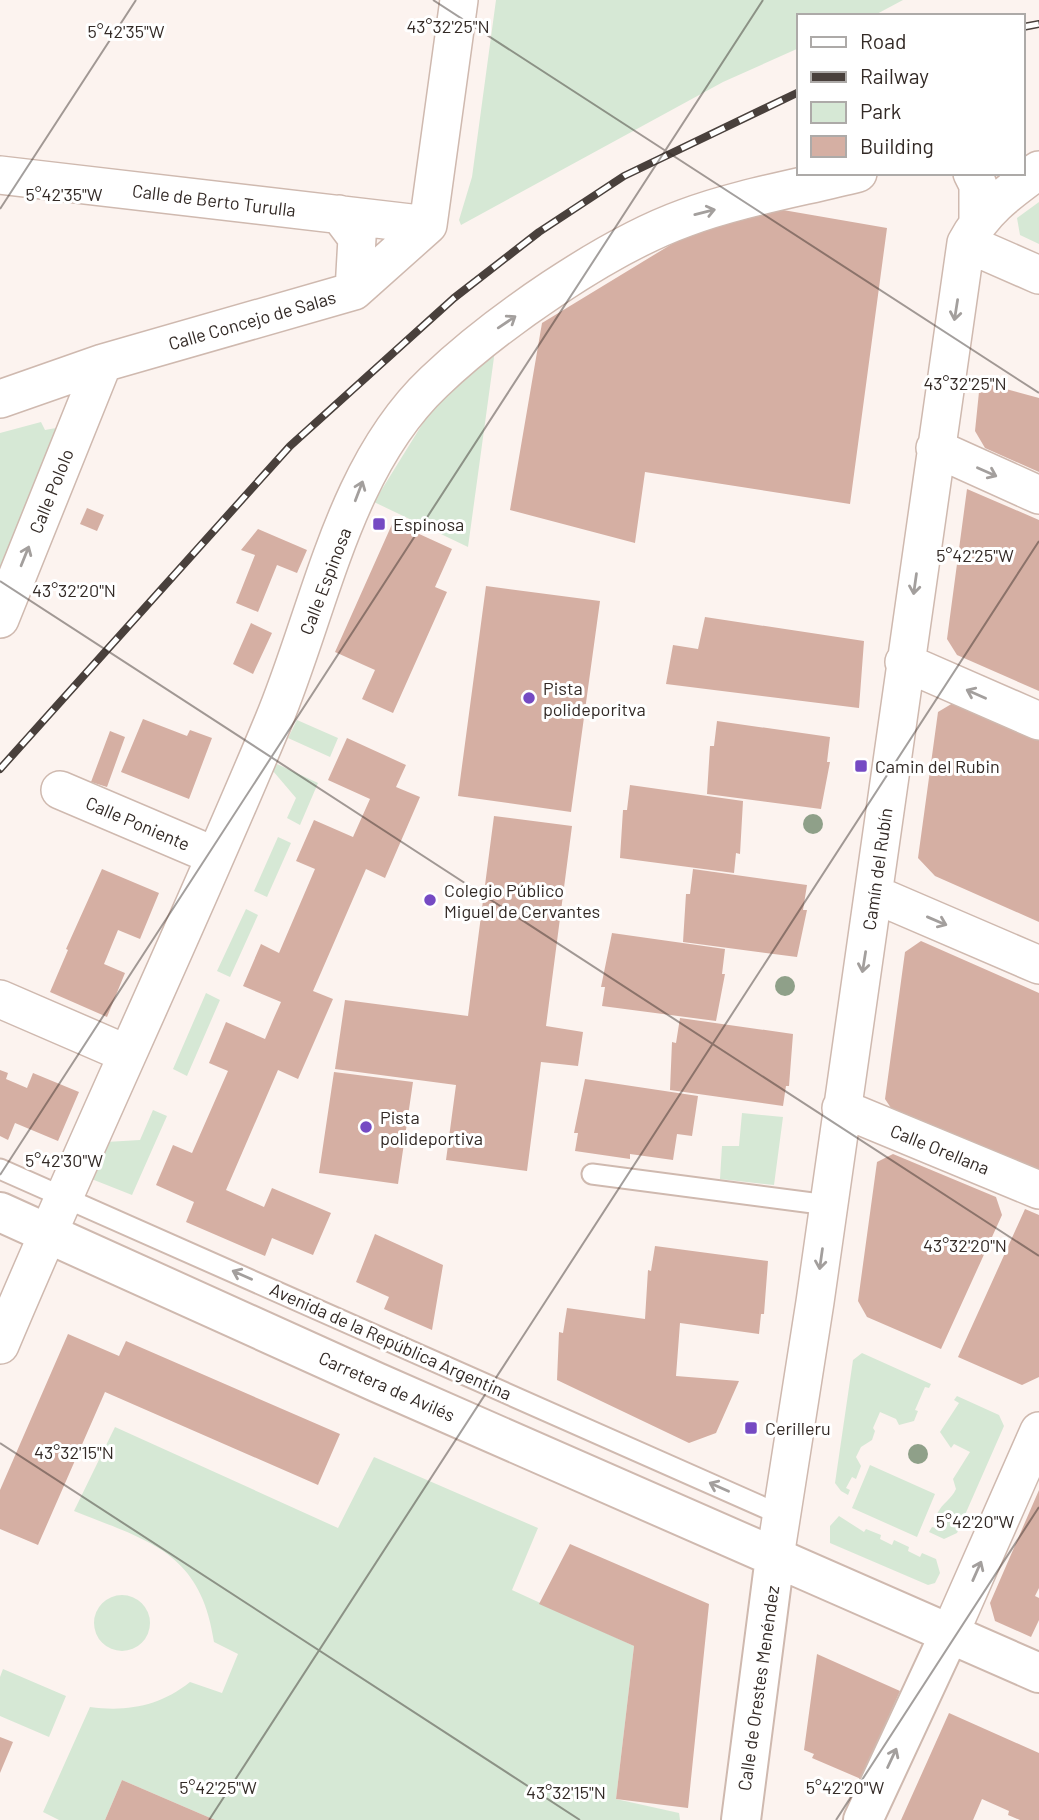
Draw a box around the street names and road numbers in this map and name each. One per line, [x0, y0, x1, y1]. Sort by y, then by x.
street label: Calle de Berto Turulla [131, 179, 297, 221]
street label: Calle Concejo de Salas [166, 286, 338, 354]
street label: Calle Pololo [24, 445, 78, 537]
street label: Calle Espinosa [295, 524, 355, 638]
street label: Calle Poniente [83, 791, 193, 855]
street label: Camín del Rubín [858, 806, 896, 932]
street label: Calle Orellana [887, 1119, 993, 1179]
street label: Avenida de la República Argentina [267, 1278, 515, 1404]
street label: Carretera de Avilés [316, 1346, 458, 1426]
street label: Calle de Orestes Menéndez [733, 1584, 783, 1792]

